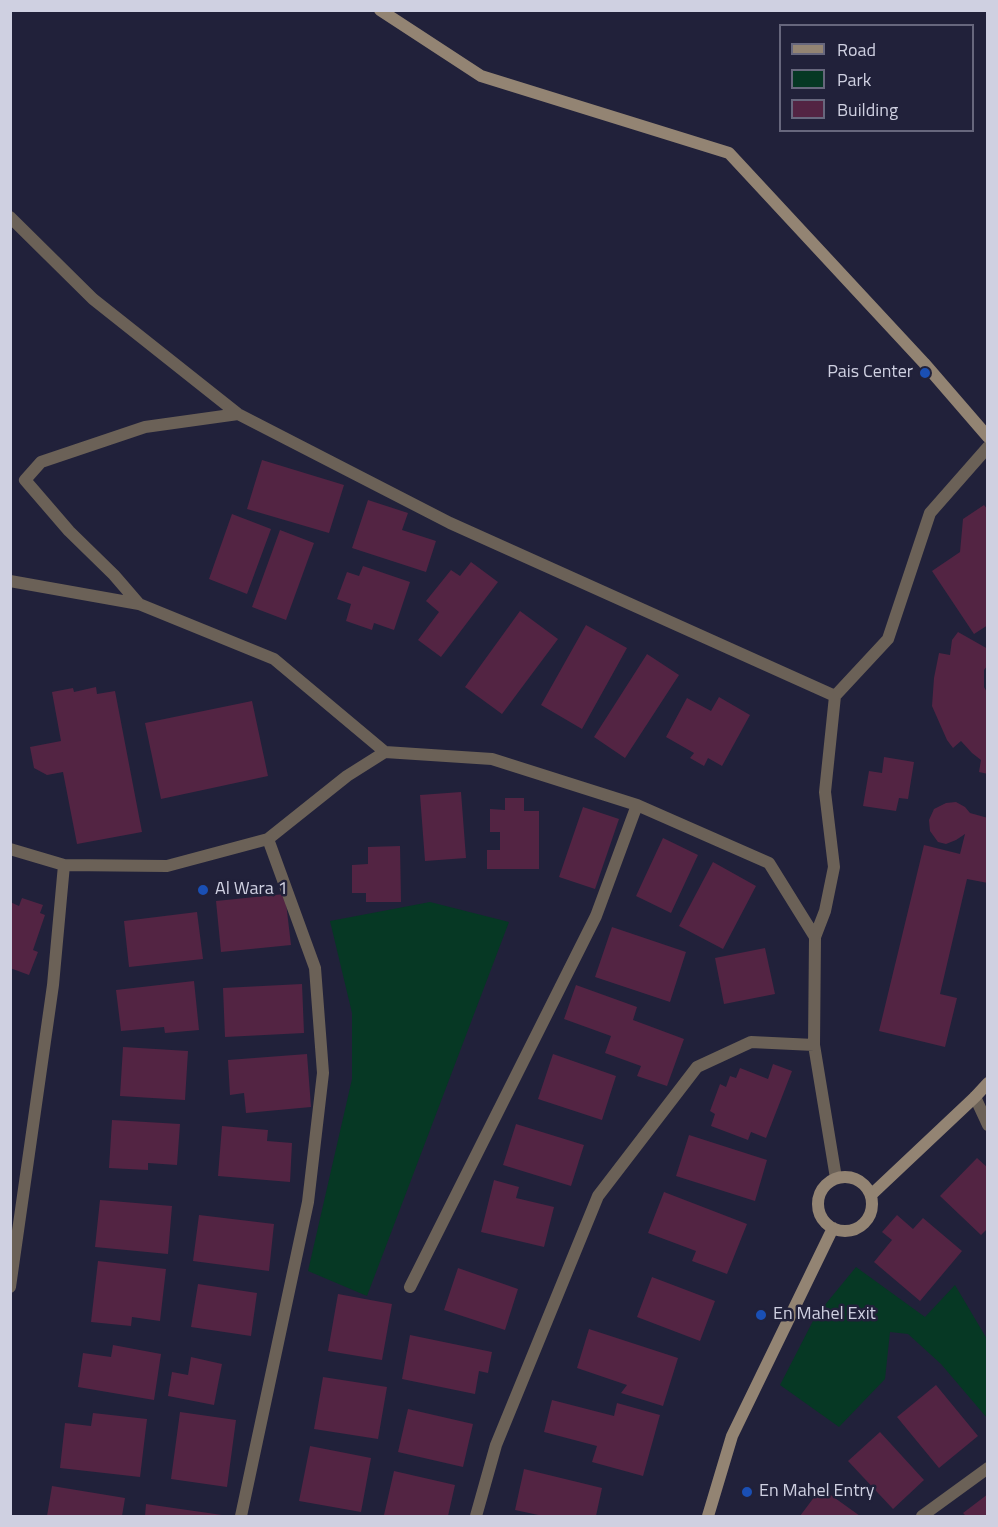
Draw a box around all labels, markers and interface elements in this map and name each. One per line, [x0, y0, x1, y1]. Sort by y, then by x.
legend [779, 24, 974, 132]
text: Road [837, 36, 876, 63]
text: Park [837, 66, 871, 93]
text: Building [837, 96, 898, 123]
place label: Pais Center [827, 362, 913, 384]
marker: Pais Center [918, 366, 932, 380]
place label: Al Wara 1 [215, 879, 288, 901]
marker: Al Wara 1 [196, 883, 210, 897]
place label: En Mahel Exit [773, 1304, 876, 1326]
marker: En Mahel Exit [754, 1308, 768, 1322]
place label: En Mahel Entry [759, 1481, 874, 1503]
marker: En Mahel Entry [740, 1485, 754, 1499]

